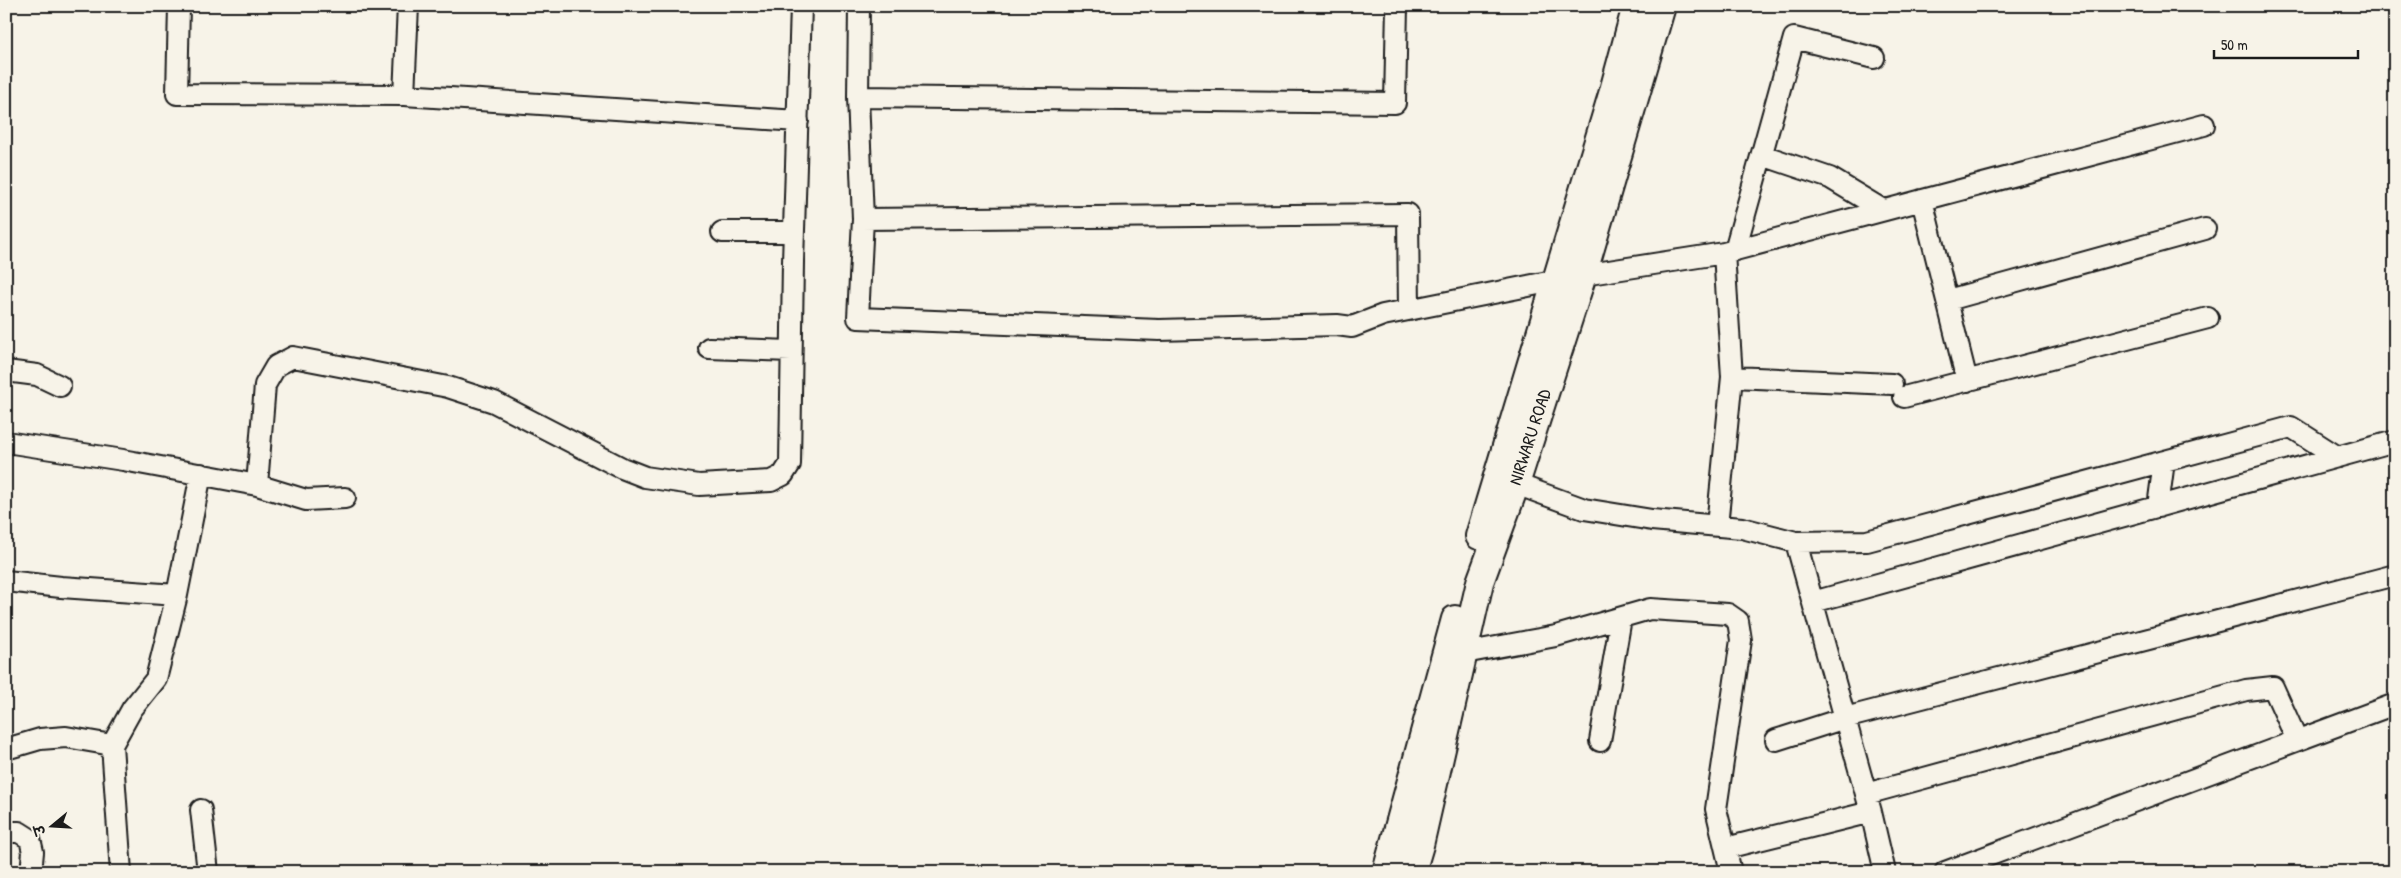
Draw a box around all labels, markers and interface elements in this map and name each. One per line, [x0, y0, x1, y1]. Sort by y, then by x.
scale bar [2214, 28, 2357, 60]
text: 50 m [2221, 34, 2248, 55]
street label: NIRWARU ROAD [1502, 385, 1557, 488]
north arrow [28, 800, 78, 850]
text: उ [28, 821, 50, 839]

